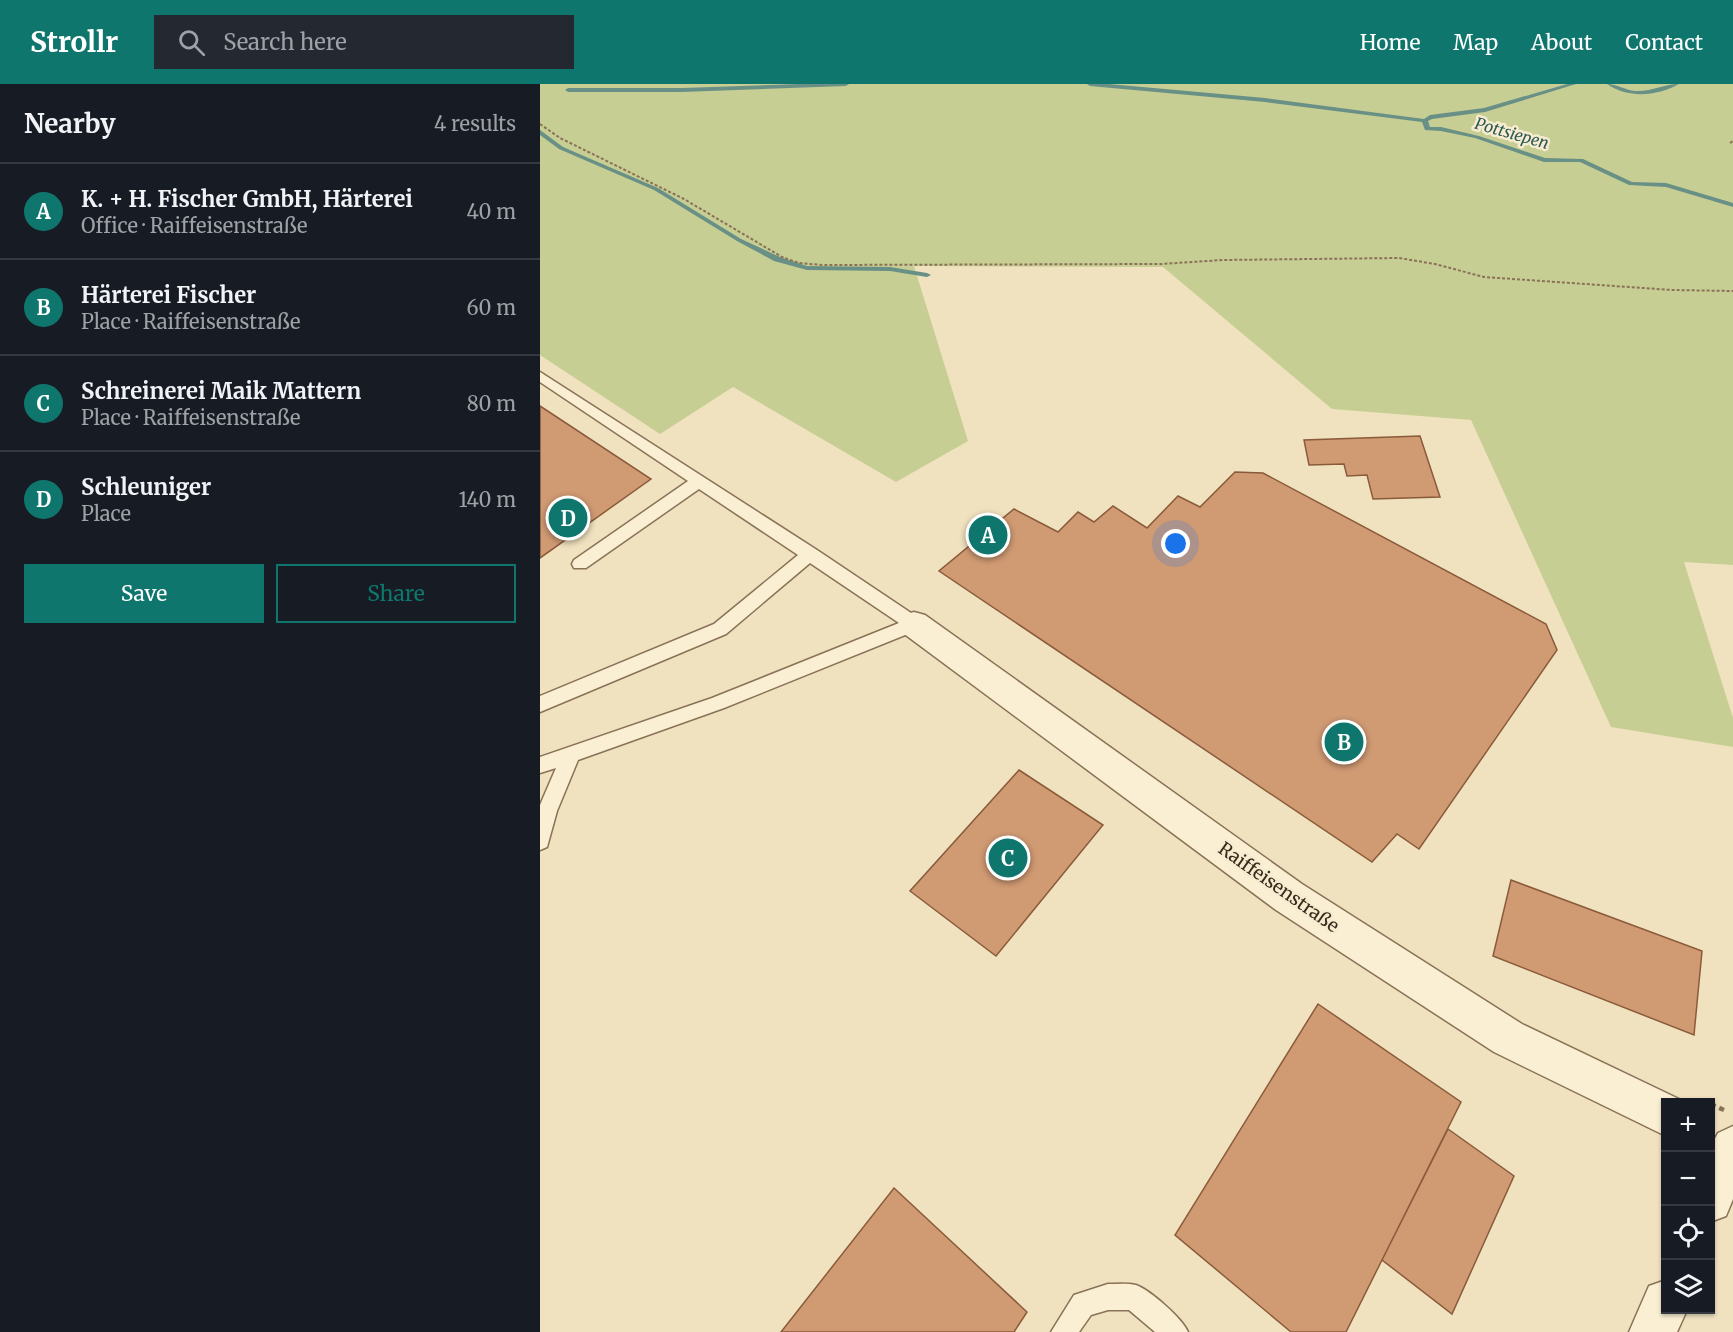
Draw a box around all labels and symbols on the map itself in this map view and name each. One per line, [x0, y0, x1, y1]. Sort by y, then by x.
water label: Pottsiepen [1473, 113, 1551, 153]
pin: D [549, 496, 588, 540]
pin: A [968, 512, 1008, 558]
your location [1161, 529, 1190, 558]
pin: B [1324, 720, 1364, 764]
pin: C [988, 836, 1028, 880]
street label: Raiffeisenstraße [1214, 837, 1344, 937]

